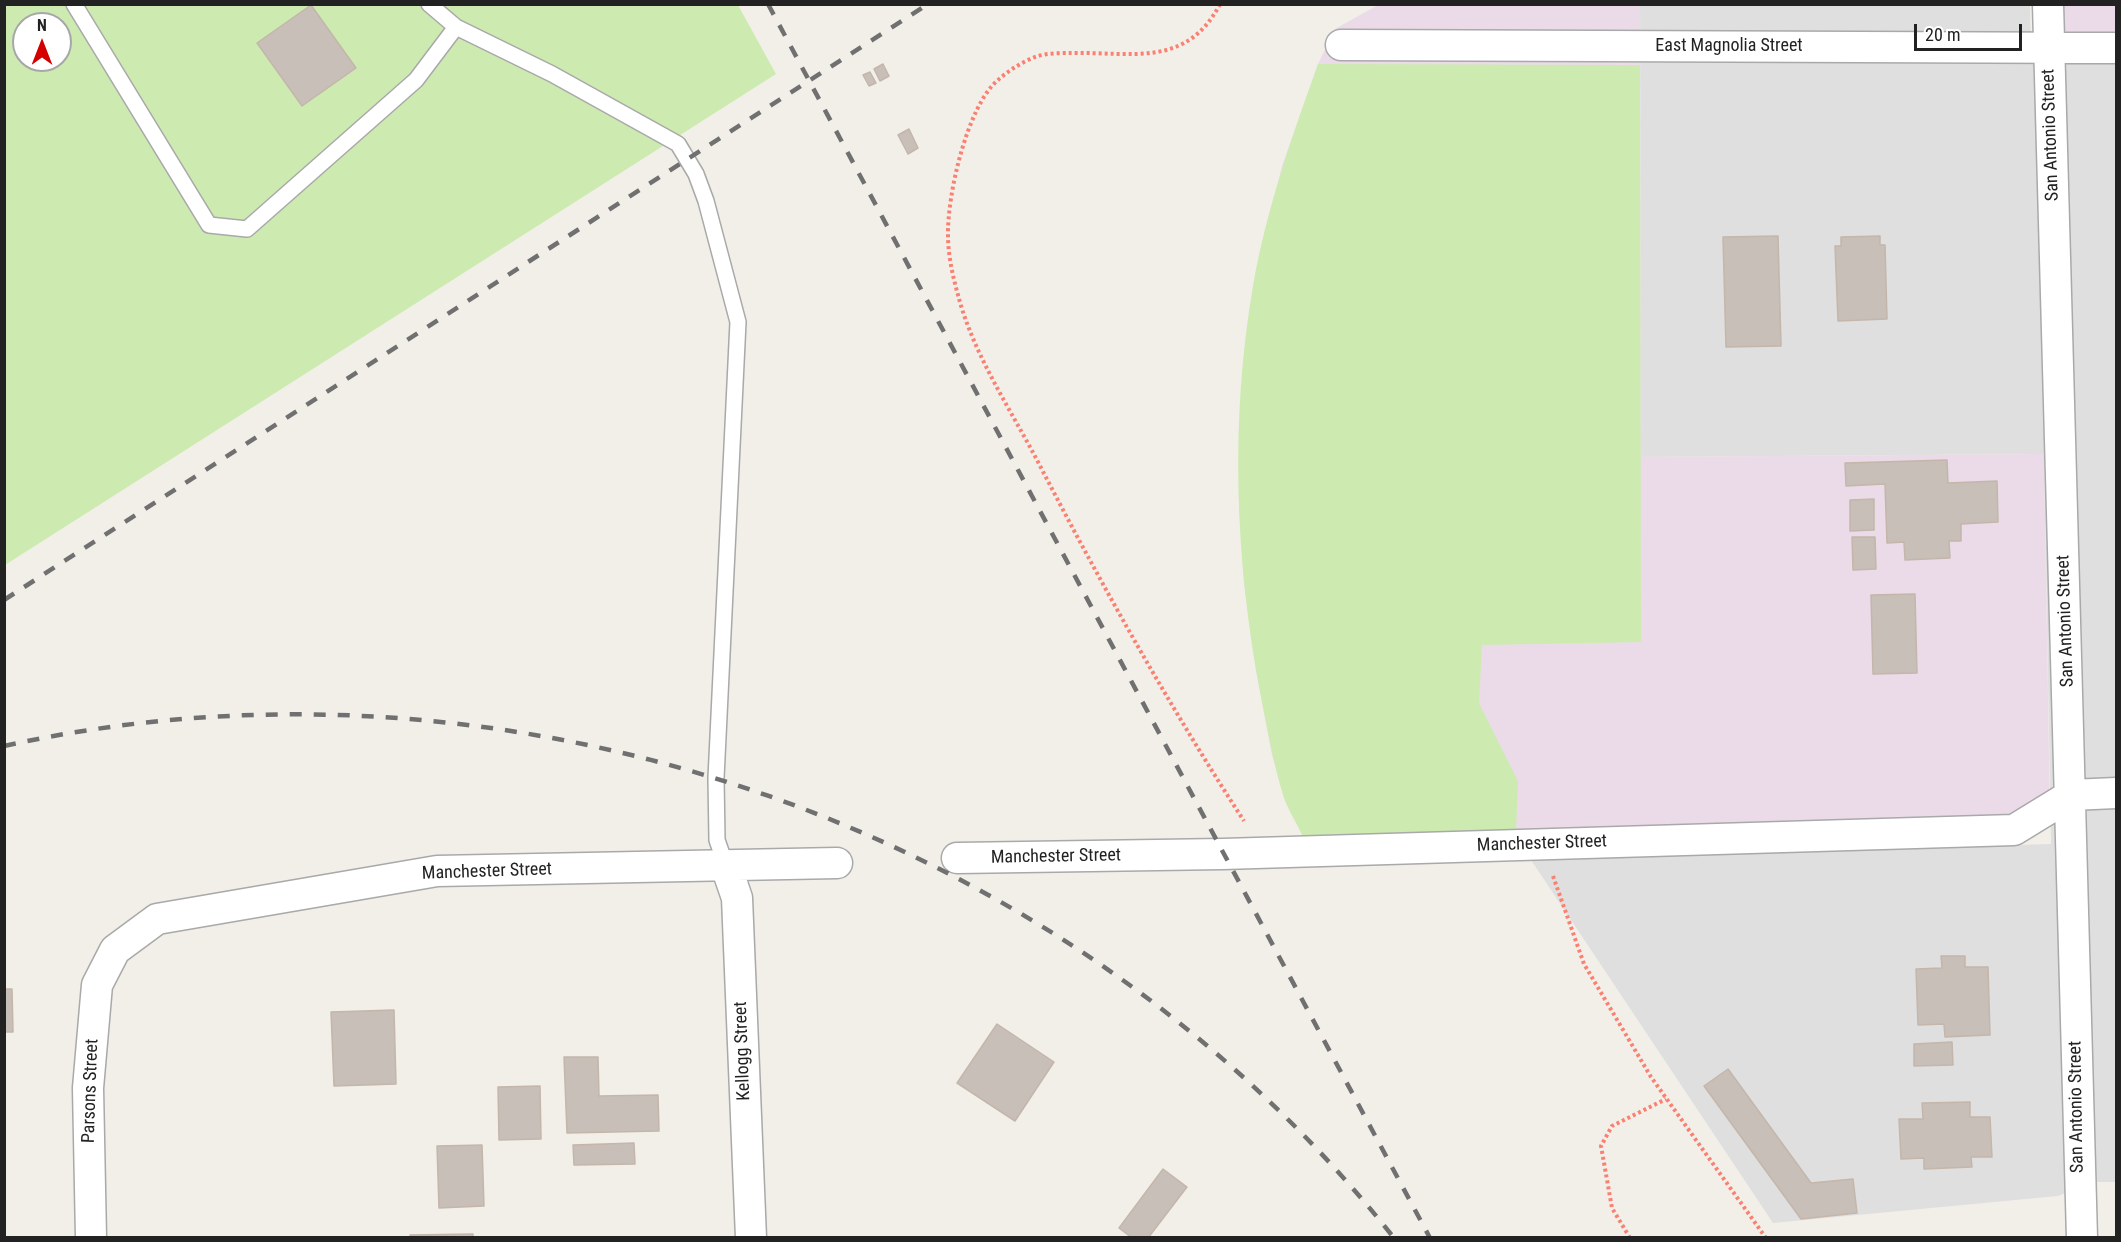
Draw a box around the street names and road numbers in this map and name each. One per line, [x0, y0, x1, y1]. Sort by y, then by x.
street label: East Magnolia Street [1655, 35, 1803, 57]
street label: San Antonio Street [2038, 69, 2064, 201]
street label: San Antonio Street [2053, 555, 2079, 687]
street label: Manchester Street [1477, 831, 1607, 857]
street label: Manchester Street [991, 845, 1121, 869]
street label: Manchester Street [422, 859, 552, 885]
street label: Kellogg Street [730, 1001, 756, 1101]
street label: Parsons Street [78, 1038, 104, 1144]
street label: San Antonio Street [2065, 1041, 2089, 1173]

